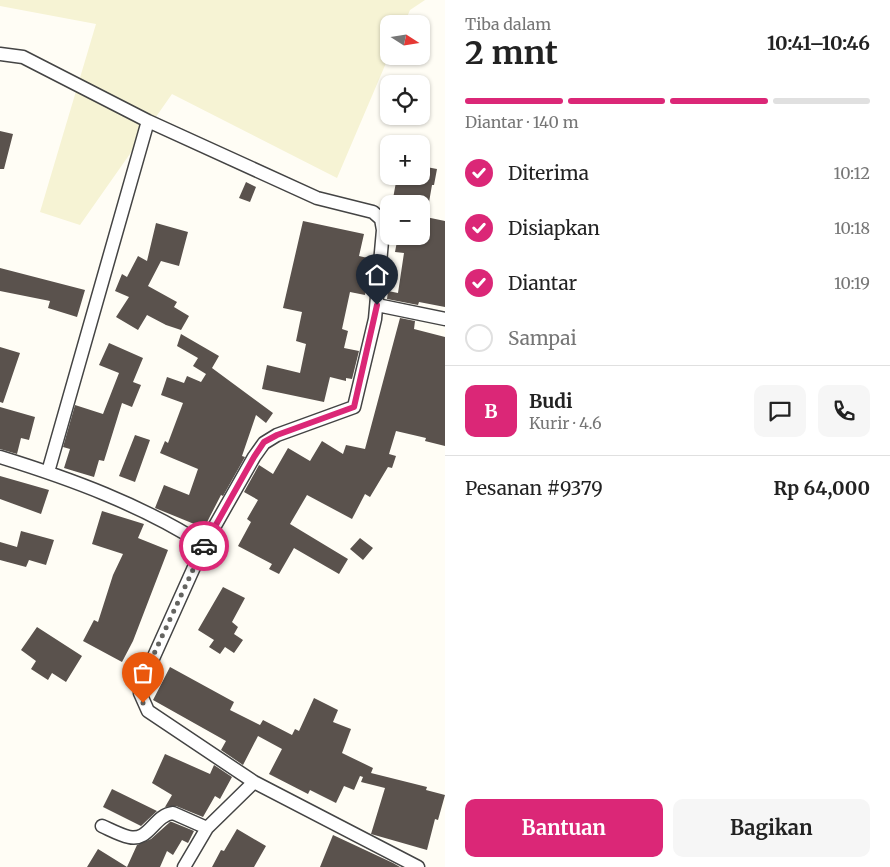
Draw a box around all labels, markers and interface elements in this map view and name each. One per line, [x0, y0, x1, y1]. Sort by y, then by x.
text: Tiba dalam [465, 14, 551, 34]
north arrow [380, 15, 430, 65]
map controls [380, 15, 430, 245]
text: 10:41–10:46 [767, 31, 870, 55]
text: 2 mnt [465, 33, 558, 73]
button: locate [380, 75, 430, 125]
text: Diantar · 140 m [465, 112, 579, 132]
button: + [380, 135, 430, 185]
icon: check [465, 159, 493, 187]
text: Diterima [508, 161, 589, 185]
text: 10:12 [834, 163, 870, 183]
button: − [380, 195, 430, 245]
icon: check [465, 214, 493, 242]
text: Disiapkan [508, 216, 600, 240]
text: 10:18 [834, 218, 870, 238]
pin [356, 254, 398, 305]
icon: home [363, 261, 391, 289]
icon: check [465, 269, 493, 297]
text: Diantar [508, 271, 577, 295]
text: 10:19 [834, 273, 870, 293]
text: Sampai [508, 326, 577, 350]
button: chat [754, 385, 806, 437]
button: phone [818, 385, 870, 437]
text: Budi [529, 389, 573, 413]
text: B [484, 399, 498, 423]
text: Kurir · 4.6 [529, 413, 602, 433]
text: Pesanan #9379 [465, 476, 603, 500]
text: Rp 64,000 [773, 476, 870, 500]
courier [179, 521, 229, 571]
icon: car [190, 532, 218, 560]
pin [122, 652, 164, 703]
icon: bag [129, 659, 157, 687]
button: Bantuan [465, 799, 663, 857]
button: Bagikan [673, 799, 870, 857]

